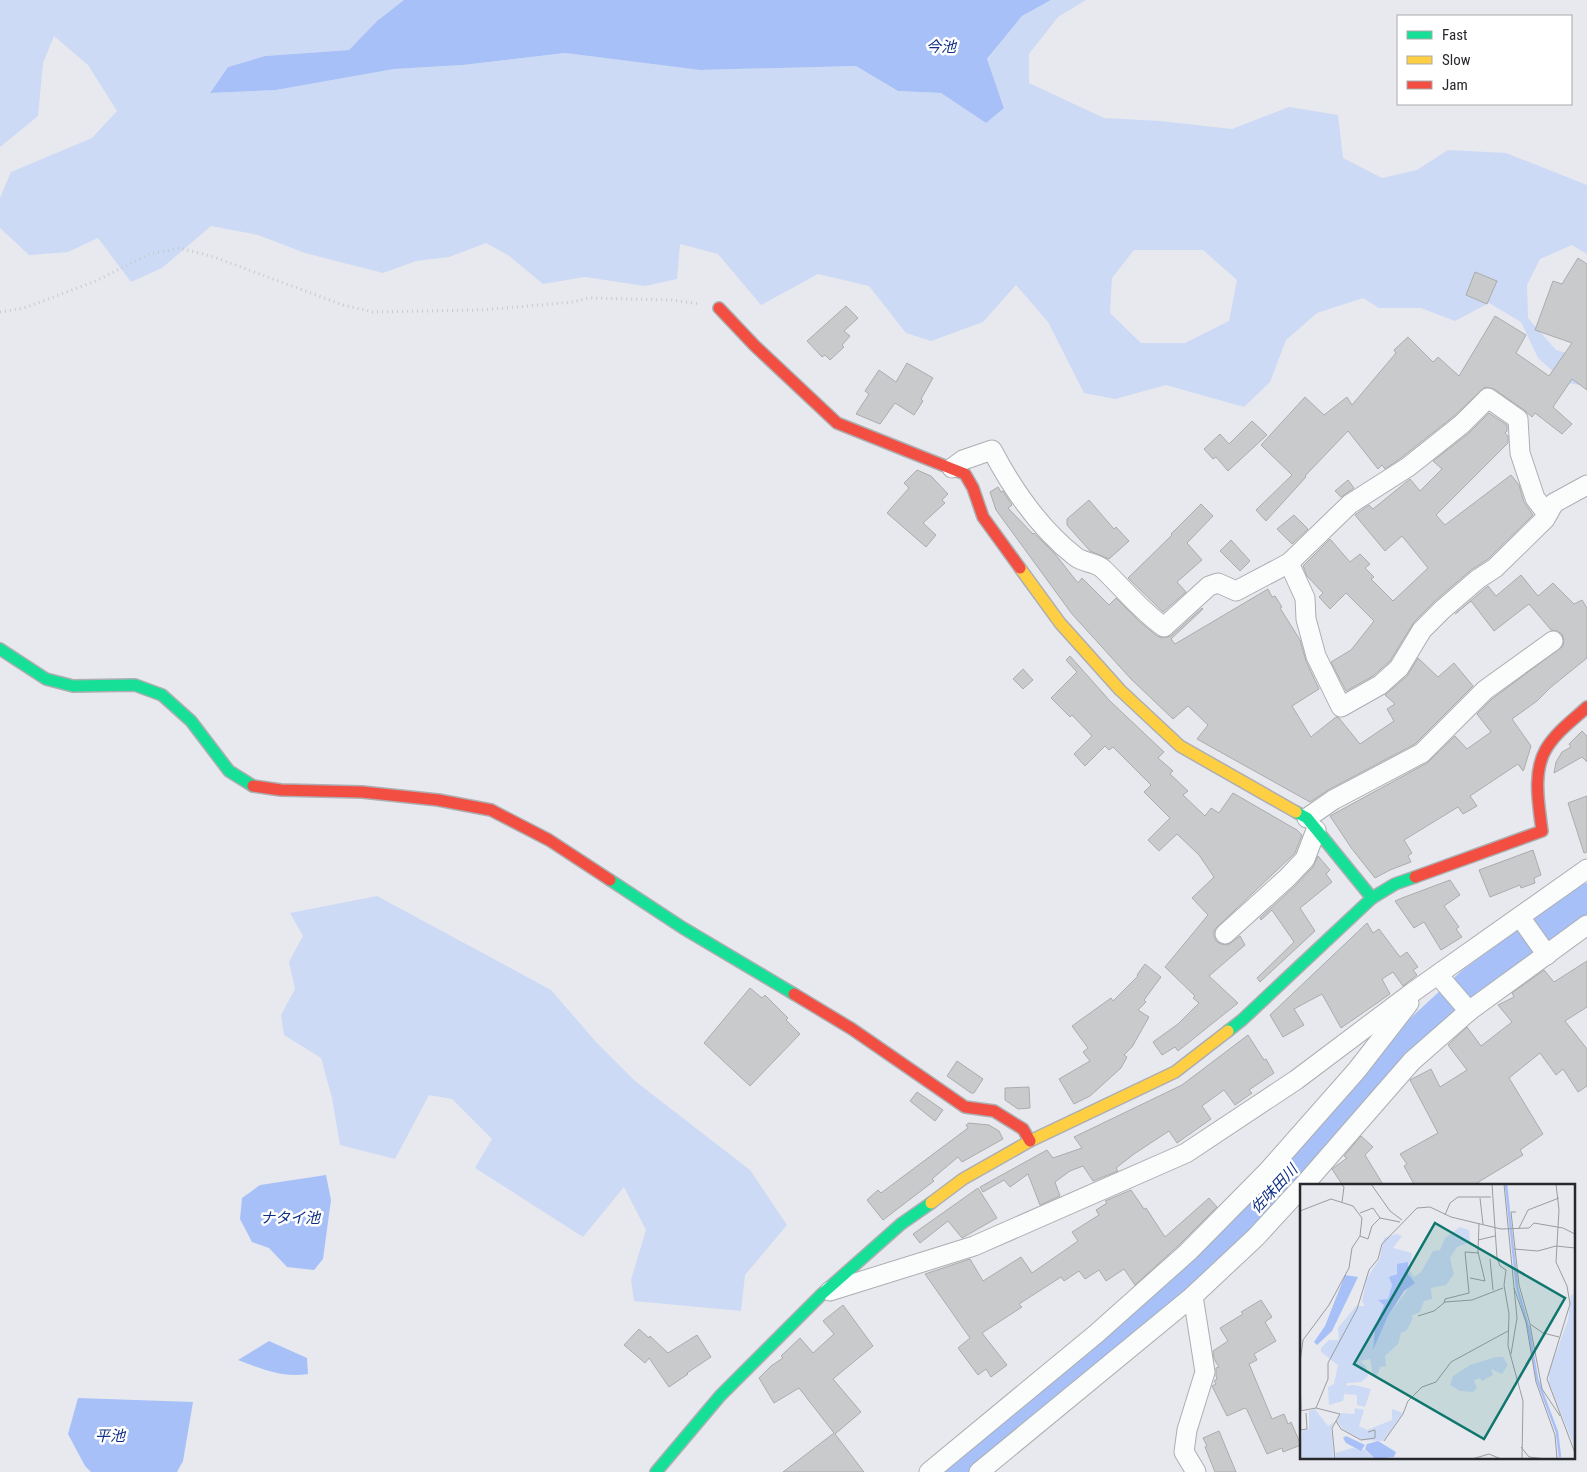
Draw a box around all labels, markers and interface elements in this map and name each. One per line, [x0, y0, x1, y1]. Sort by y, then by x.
legend [1397, 15, 1572, 105]
text: Fast [1442, 26, 1467, 44]
water label: 今池 [926, 38, 958, 56]
text: Slow [1442, 51, 1471, 69]
text: Jam [1442, 76, 1468, 94]
water label: 佐味田川 [1247, 1159, 1302, 1217]
inset map [1300, 1184, 1574, 1460]
water label: ナタイ池 [260, 1209, 322, 1227]
water label: 平池 [95, 1427, 127, 1445]

